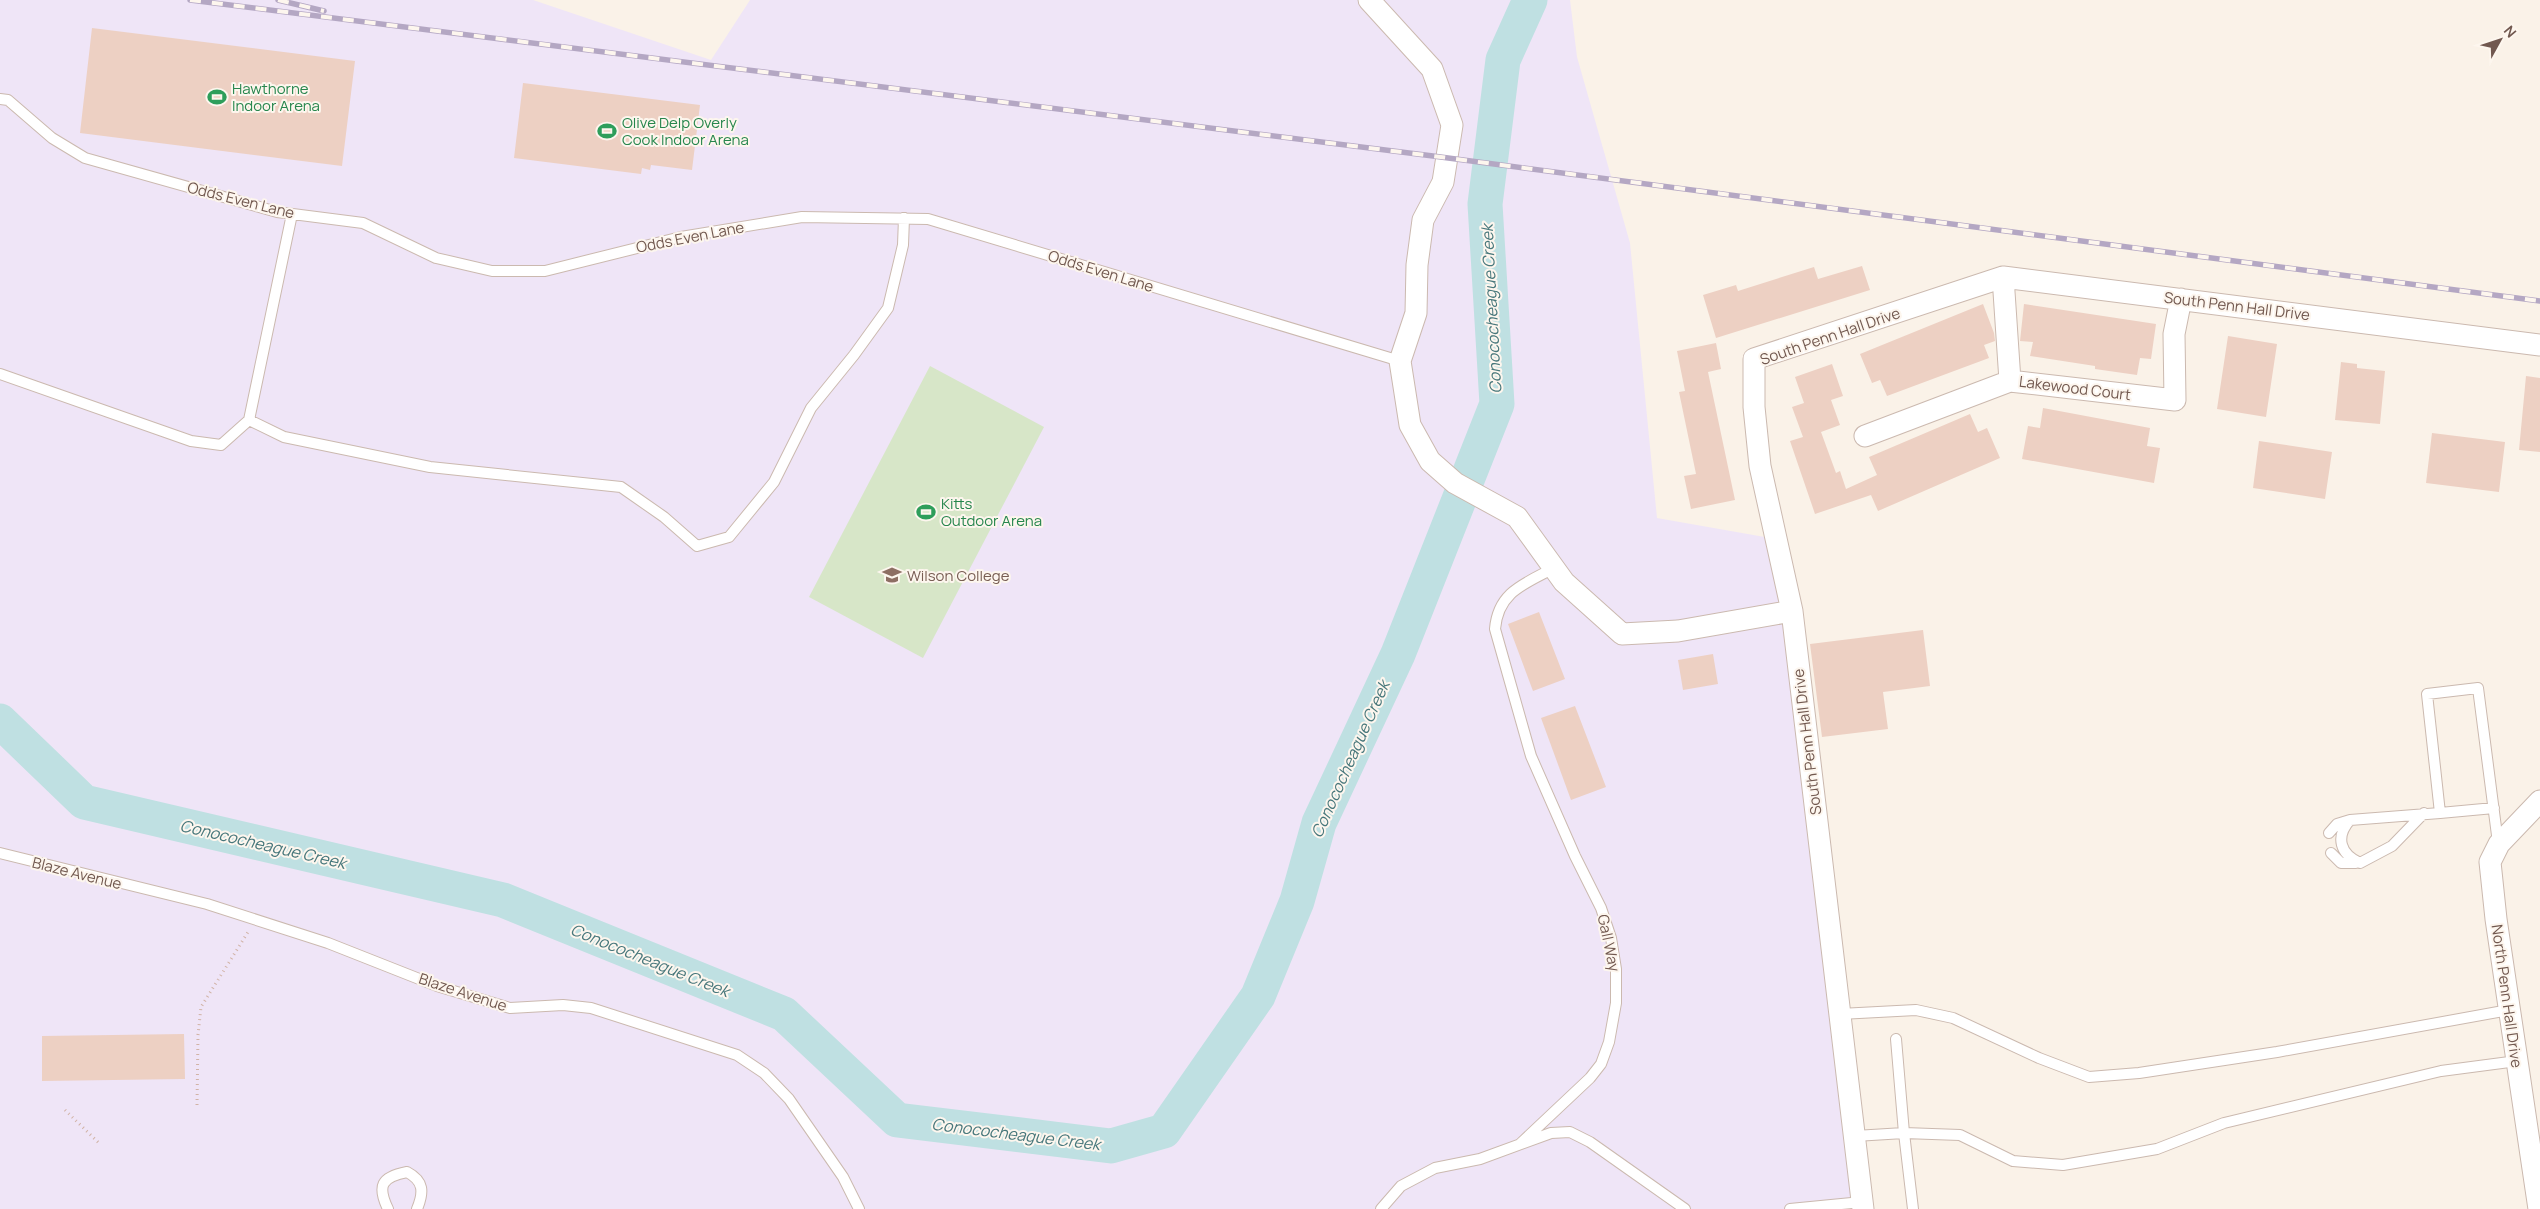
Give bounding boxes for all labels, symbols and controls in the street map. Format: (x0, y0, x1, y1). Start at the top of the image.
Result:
north arrow (2475, 15, 2525, 65)
text: N (2500, 21, 2521, 41)
place label: Hawthorne Indoor Arena (232, 78, 320, 116)
sports icon: Hawthorne Indoor Arena (206, 86, 228, 108)
place label: Olive Delp Overly Cook Indoor Arena (622, 112, 749, 150)
sports icon: Olive Delp Overly Cook Indoor Arena (596, 120, 618, 142)
street label: Odds Even Lane (185, 177, 297, 223)
street label: Odds Even Lane (634, 216, 746, 258)
water label: Conococheague Creek (1475, 222, 1506, 394)
street label: Odds Even Lane (1046, 245, 1157, 297)
street label: South Penn Hall Drive (2163, 287, 2311, 325)
street label: South Penn Hall Drive (1757, 302, 1903, 370)
street label: Lakewood Court (2018, 371, 2132, 405)
place label: Kitts Outdoor Arena (941, 493, 1042, 531)
sports icon: Kitts Outdoor Arena (915, 501, 937, 523)
school or university icon: Wilson College (881, 564, 903, 586)
place label: Wilson College (907, 565, 1010, 586)
street label: South Penn Hall Drive (1788, 668, 1826, 816)
water label: Conococheague Creek (1305, 675, 1395, 841)
water label: Conococheague Creek (178, 814, 350, 874)
street label: Blaze Avenue (30, 852, 124, 894)
street label: Gall Way (1593, 912, 1625, 974)
water label: Conococheague Creek (567, 918, 735, 1003)
street label: North Penn Hall Drive (2487, 923, 2527, 1069)
street label: Blaze Avenue (416, 968, 510, 1016)
water label: Conococheague Creek (931, 1113, 1104, 1156)

